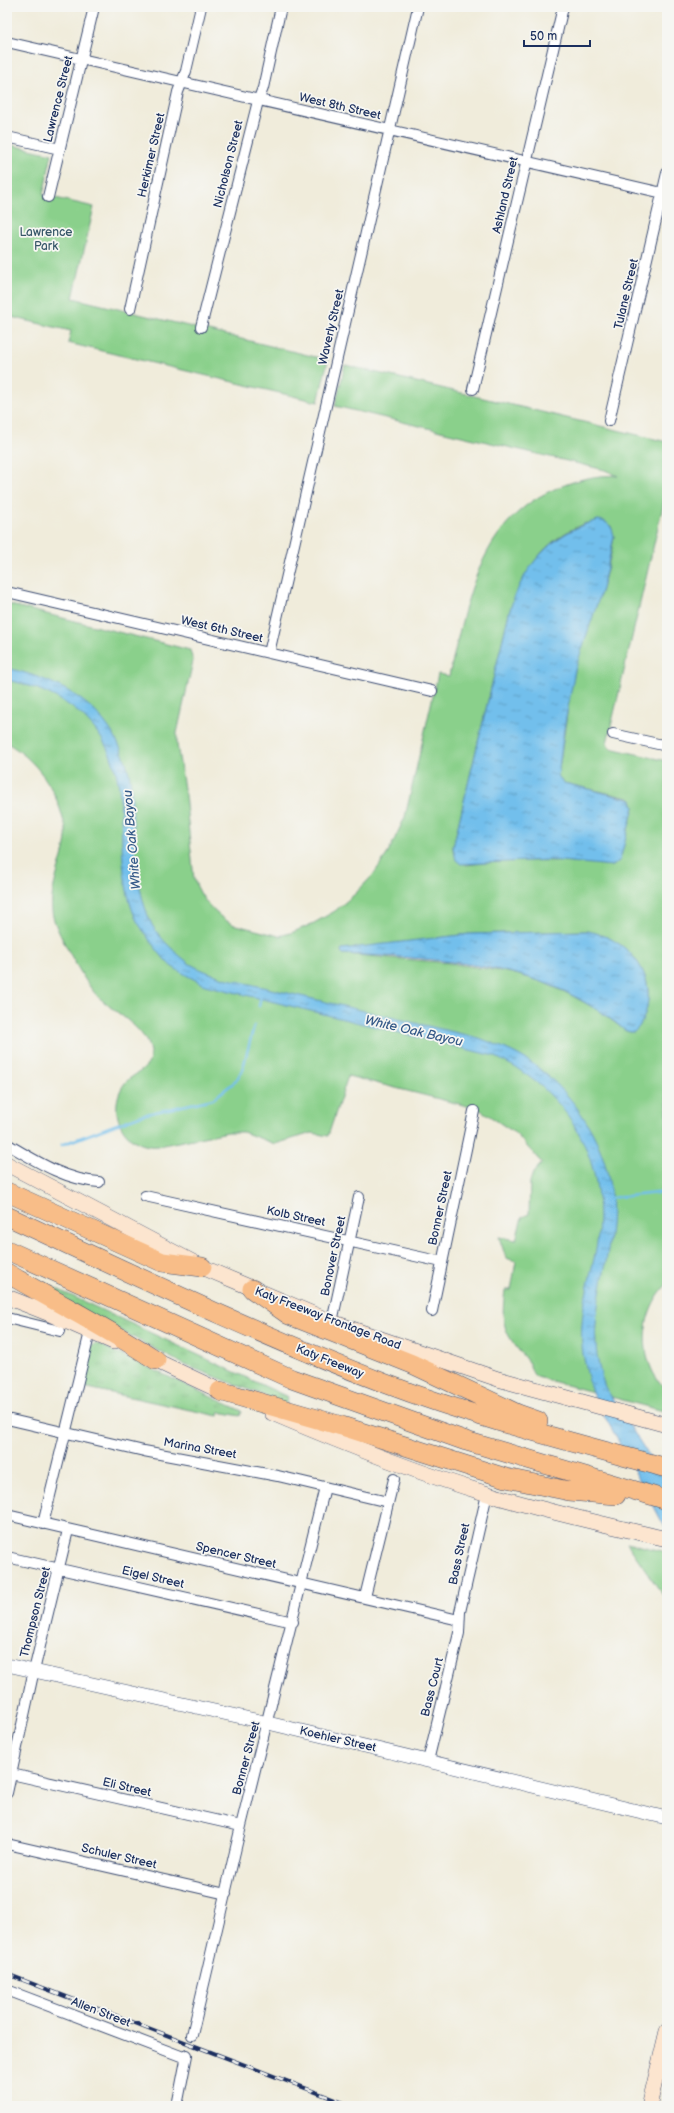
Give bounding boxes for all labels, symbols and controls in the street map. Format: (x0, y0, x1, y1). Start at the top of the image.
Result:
scale bar (524, 22, 590, 48)
text: 50 m (530, 29, 557, 44)
street label: Lawrence Street (40, 54, 77, 144)
street label: West 8th Street (298, 90, 383, 123)
street label: Herkimer Street (134, 111, 169, 199)
street label: Nicholson Street (210, 118, 247, 210)
street label: Ashland Street (489, 155, 522, 235)
park label: Lawrence Park (20, 225, 72, 254)
street label: Tulane Street (611, 257, 642, 331)
street label: Waverly Street (315, 287, 348, 367)
street label: West 6th Street (179, 613, 265, 646)
water label: White Oak Bayou (120, 790, 144, 890)
water label: White Oak Bayou (363, 1012, 464, 1050)
street label: Bonner Street (425, 1169, 456, 1247)
street label: Kolb Street (265, 1203, 327, 1230)
street label: Bonover Street (318, 1214, 349, 1298)
street label: Katy Freeway Frontage Road (253, 1284, 403, 1353)
street label: Katy Freeway (294, 1341, 366, 1382)
street label: Marina Street (162, 1435, 238, 1462)
street label: Bass Street (446, 1522, 473, 1586)
street label: Spencer Street (194, 1539, 278, 1572)
street label: Eigel Street (120, 1563, 186, 1592)
street label: Thompson Street (17, 1565, 54, 1659)
street label: Bass Court (418, 1656, 447, 1718)
street label: Bonner Street (229, 1719, 264, 1797)
street label: Koehler Street (298, 1723, 378, 1756)
street label: Eli Street (101, 1775, 153, 1800)
street label: Schuler Street (80, 1841, 158, 1873)
street label: Allen Street (69, 1994, 133, 2031)

